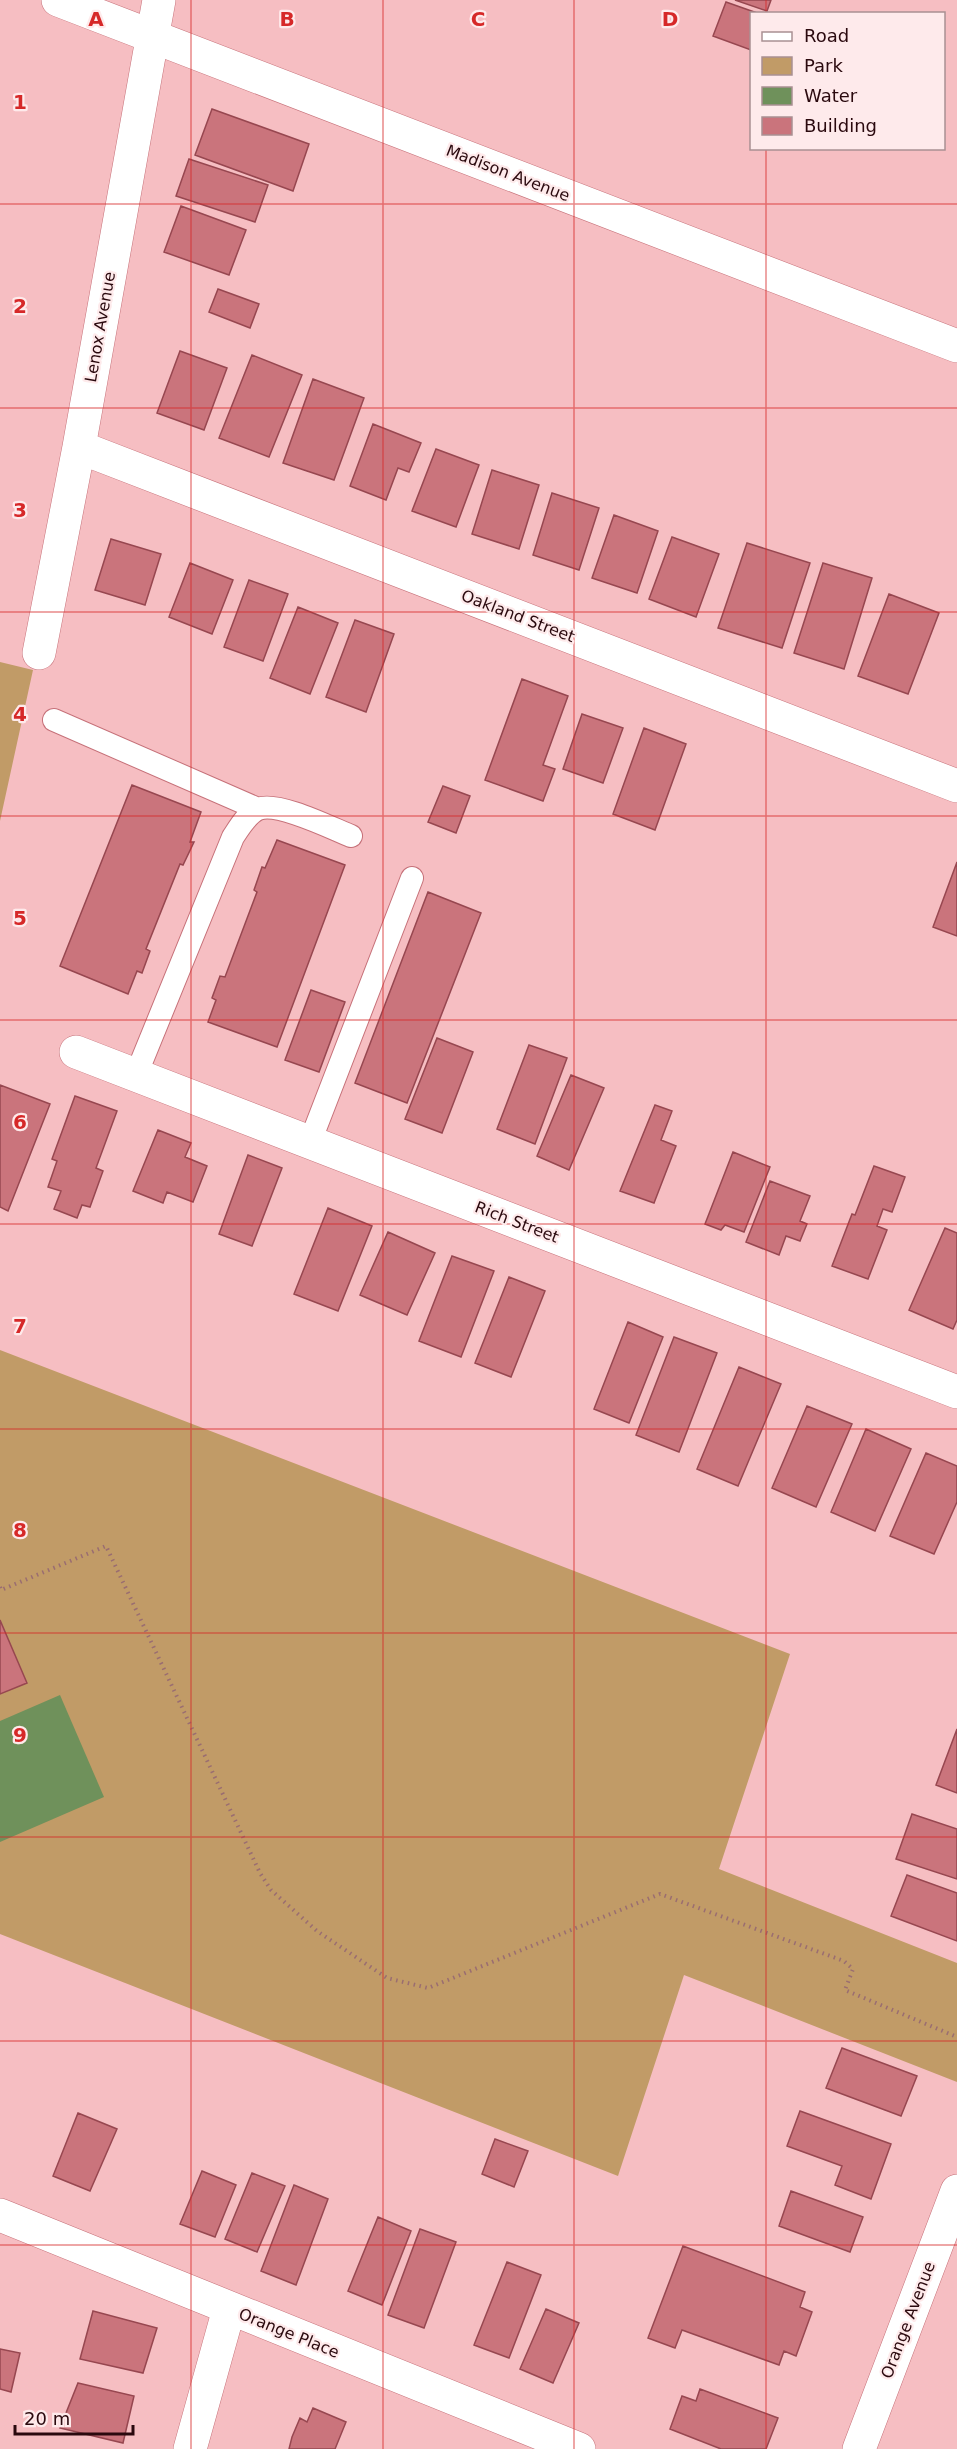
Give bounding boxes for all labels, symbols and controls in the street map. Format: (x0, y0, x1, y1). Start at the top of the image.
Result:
text: A (88, 7, 104, 31)
text: B (279, 7, 295, 31)
text: C (471, 7, 485, 31)
text: D (662, 7, 678, 31)
legend (750, 12, 945, 150)
text: Road (804, 25, 849, 46)
text: Park (804, 55, 843, 76)
text: Water (804, 85, 858, 106)
text: 1 (13, 90, 27, 114)
text: Building (804, 115, 877, 136)
street label: Madison Avenue (443, 141, 573, 205)
street label: Lenox Avenue (81, 270, 119, 384)
text: 2 (13, 294, 27, 318)
text: 3 (13, 498, 27, 522)
street label: Oakland Street (459, 586, 577, 646)
text: 4 (13, 702, 27, 726)
text: 5 (13, 906, 27, 930)
text: 6 (13, 1110, 27, 1134)
street label: Rich Street (472, 1197, 562, 1247)
text: 7 (13, 1314, 27, 1338)
text: 8 (13, 1518, 27, 1542)
text: 9 (13, 1723, 27, 1747)
street label: Orange Avenue (877, 2259, 939, 2381)
street label: Orange Place (236, 2304, 342, 2362)
scale bar (15, 2398, 134, 2436)
text: 20 m (24, 2408, 70, 2429)

